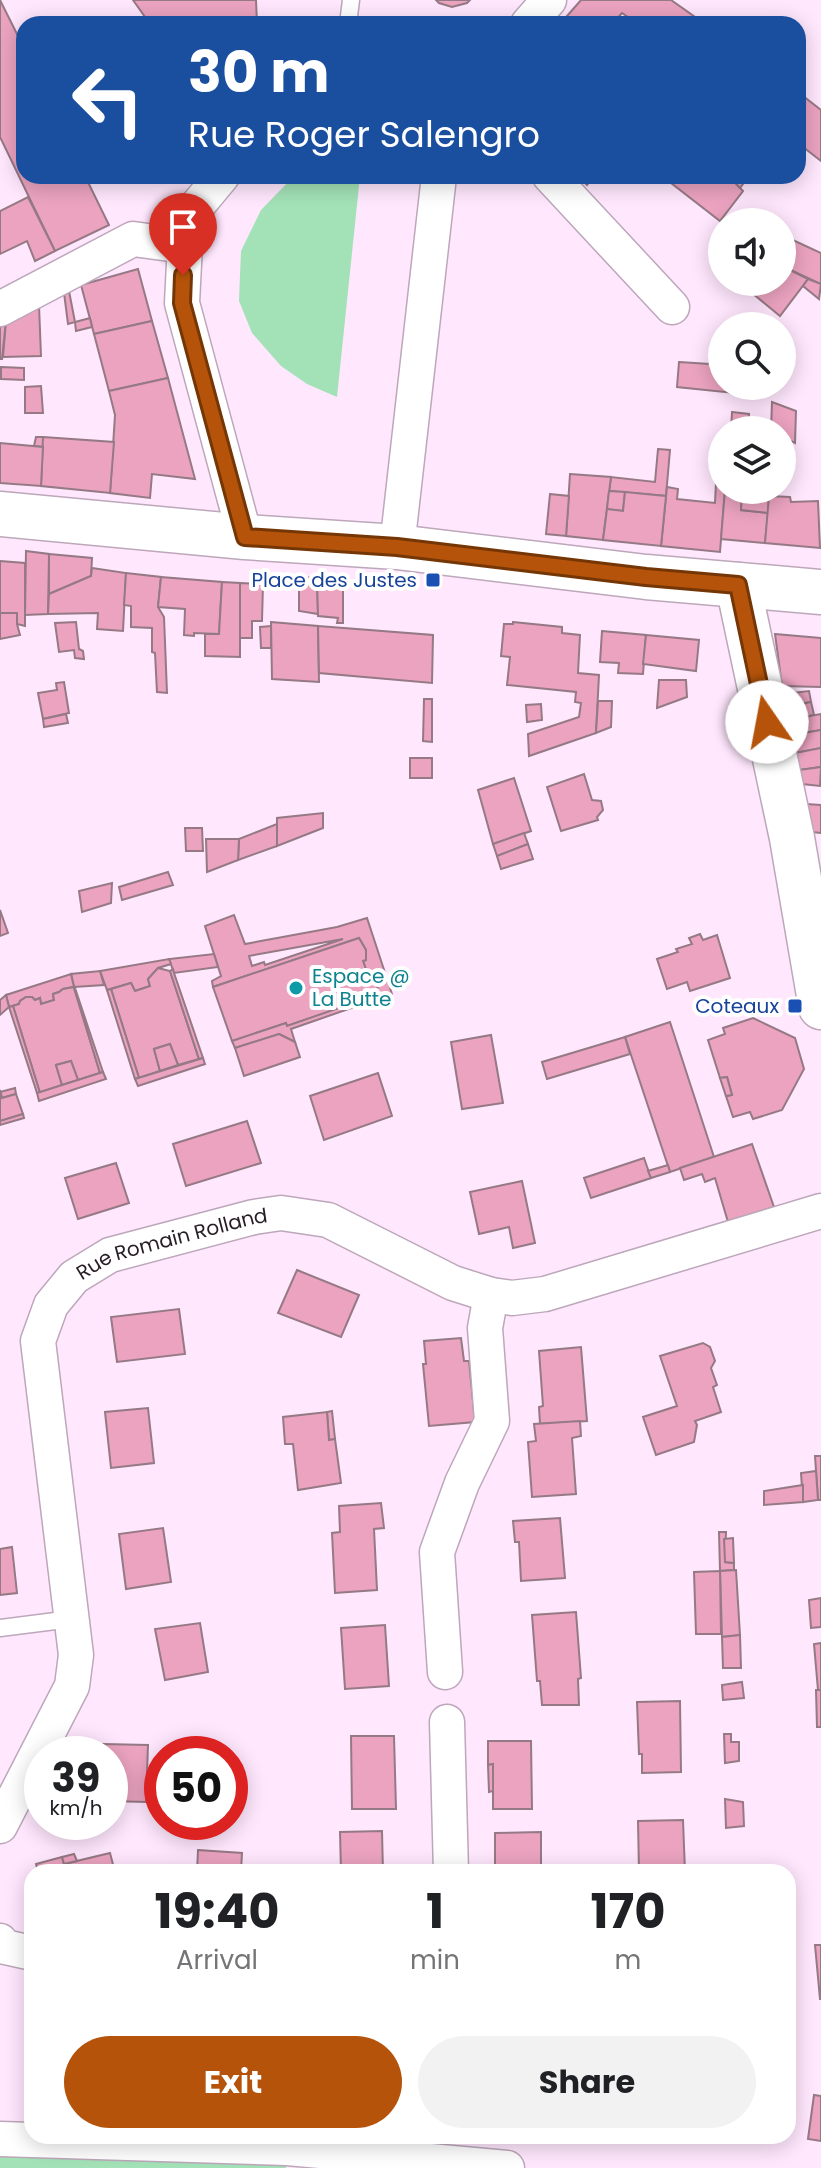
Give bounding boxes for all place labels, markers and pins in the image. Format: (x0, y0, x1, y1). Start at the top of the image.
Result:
pin (149, 193, 217, 275)
place label: Place des Justes (251, 566, 417, 594)
marker: Place des Justes (424, 571, 442, 589)
place label: Espace @ La Butte (312, 962, 410, 1013)
marker: Espace @ La Butte (287, 979, 305, 997)
place label: Coteaux (695, 992, 779, 1020)
marker: Coteaux (786, 997, 804, 1015)

